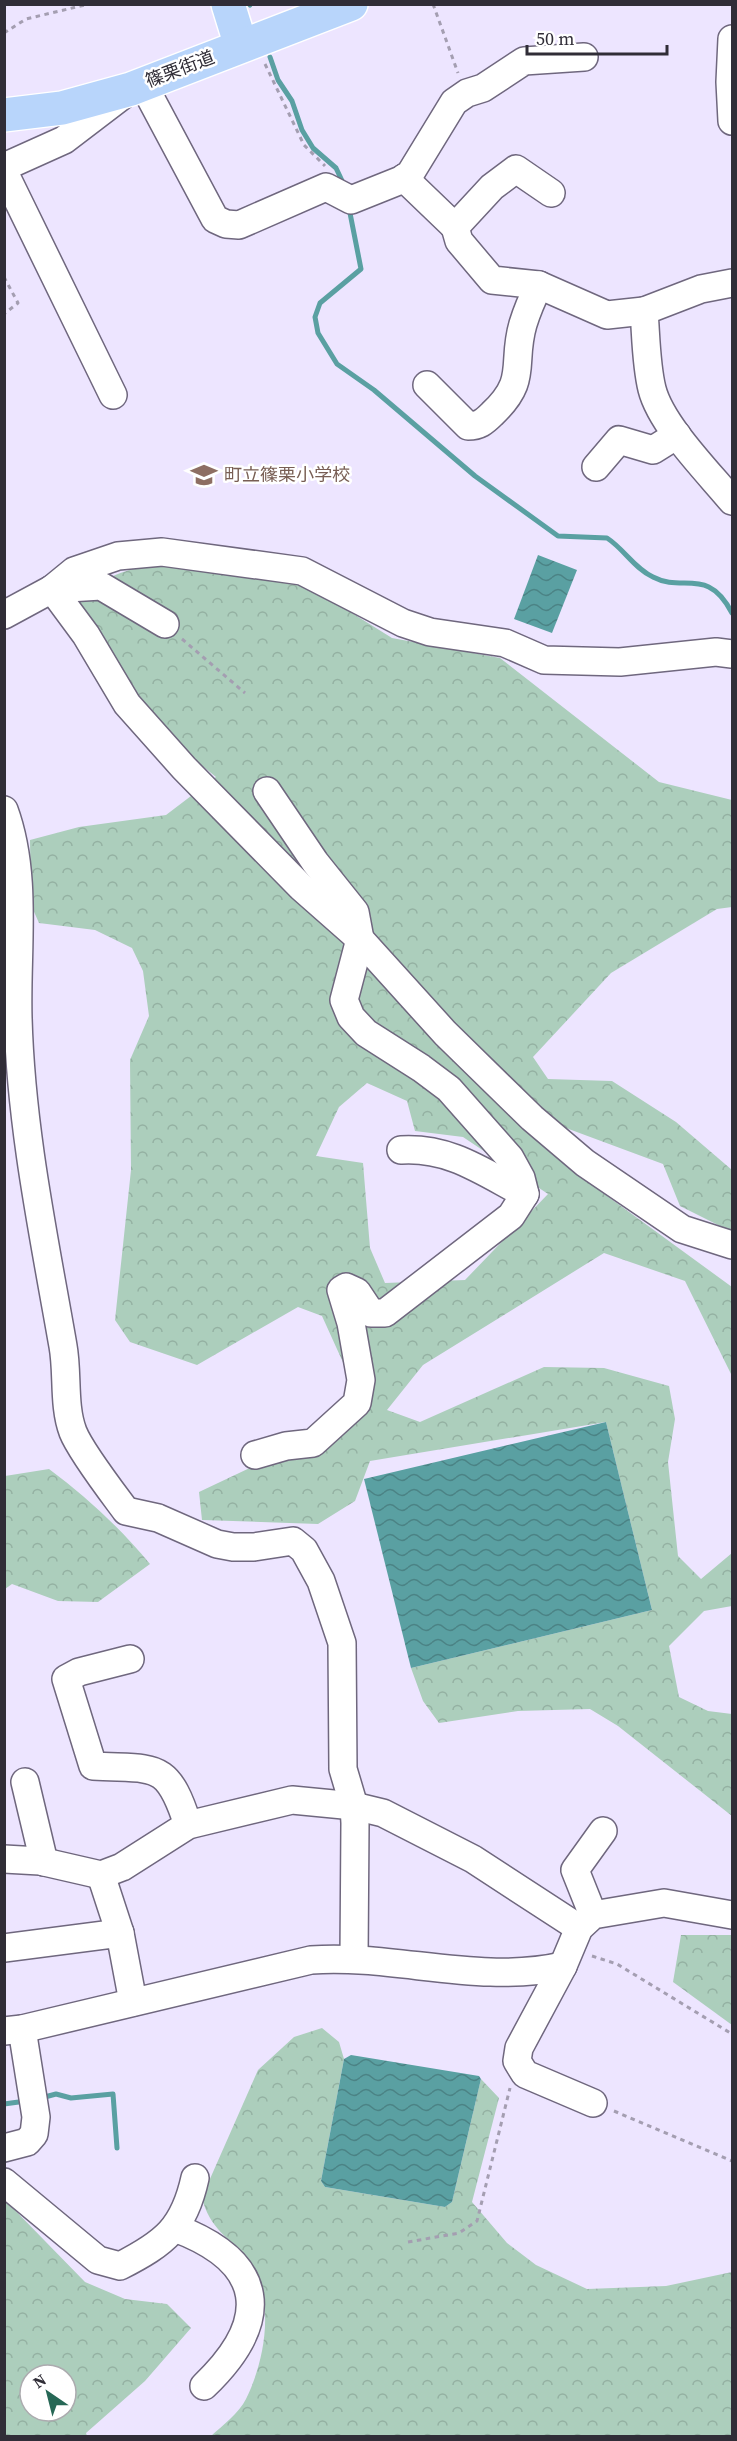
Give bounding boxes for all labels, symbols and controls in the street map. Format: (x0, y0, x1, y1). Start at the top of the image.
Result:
scale bar (527, 18, 666, 56)
text: 50 m (536, 26, 574, 51)
street label: 篠栗街道 (142, 44, 218, 93)
school or university icon: 町立篠栗小学校 (189, 460, 219, 490)
place label: 町立篠栗小学校 (224, 462, 350, 487)
north arrow (18, 2363, 78, 2423)
text: N (28, 2368, 51, 2393)

